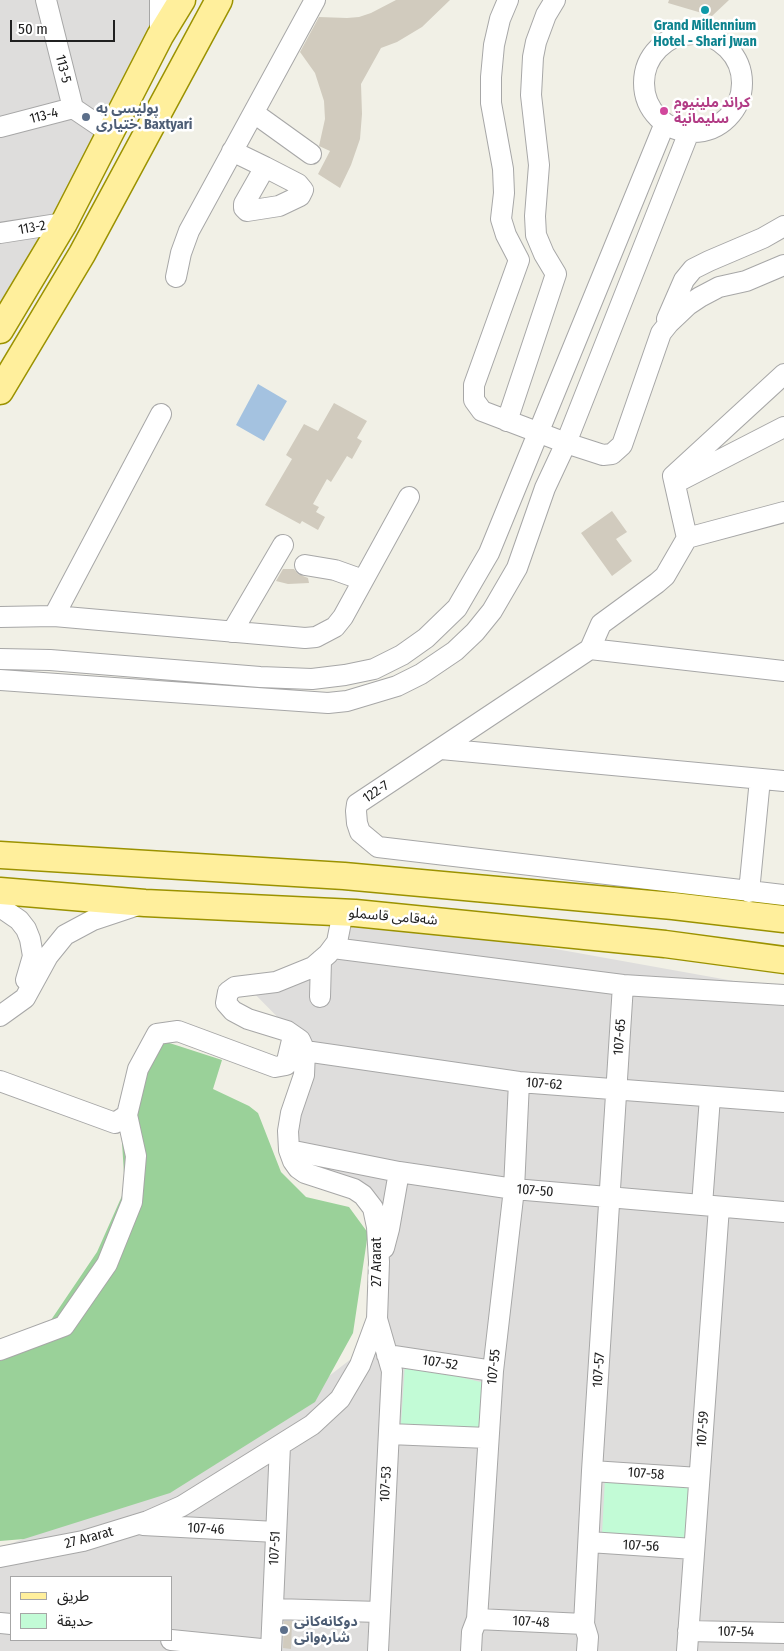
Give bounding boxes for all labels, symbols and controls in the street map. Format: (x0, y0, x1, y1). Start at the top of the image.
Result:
marker: Grand Millennium Hotel - Shari Jwan (699, 4, 711, 16)
scale bar (12, 10, 118, 42)
place label: Grand Millennium Hotel - Shari Jwan (653, 18, 757, 50)
text: 50 m (18, 20, 48, 38)
street label: 113-5 (51, 53, 75, 85)
place label: كراند ملينيوم سليمانية (674, 95, 750, 128)
place label: پولیسی به ختیاری. Baxtyari (96, 101, 192, 134)
street label: 113-4 (28, 104, 60, 128)
marker: كراند ملينيوم سليمانية (658, 105, 670, 117)
marker: پولیسی به ختیاری. Baxtyari (80, 111, 92, 123)
street label: 113-2 (17, 217, 47, 239)
street label: 122-7 (360, 777, 392, 807)
street label: شەقامی قاسملو (348, 905, 438, 929)
street label: 107-65 (610, 1018, 630, 1056)
street label: 107-62 (525, 1074, 563, 1094)
street label: 107-50 (516, 1181, 554, 1201)
street label: 27 Ararat (369, 1237, 385, 1287)
street label: 107-55 (484, 1348, 504, 1386)
street label: 107-52 (421, 1352, 459, 1374)
street label: 107-57 (589, 1352, 609, 1388)
street label: 107-59 (693, 1410, 713, 1448)
street label: 107-58 (627, 1464, 665, 1484)
street label: 107-53 (377, 1466, 395, 1502)
street label: 107-46 (187, 1520, 225, 1538)
street label: 27 Ararat (63, 1523, 115, 1553)
street label: 107-51 (266, 1530, 284, 1566)
street label: 107-56 (622, 1537, 660, 1555)
legend (10, 1576, 172, 1641)
text: طريق (57, 1587, 89, 1605)
text: حديقة (57, 1612, 93, 1630)
street label: 107-48 (512, 1613, 550, 1631)
place label: دوکانەکانی شارەوانی (294, 1614, 358, 1646)
street label: 107-54 (718, 1623, 754, 1641)
marker: دوکانەکانی شارەوانی (278, 1624, 290, 1636)

